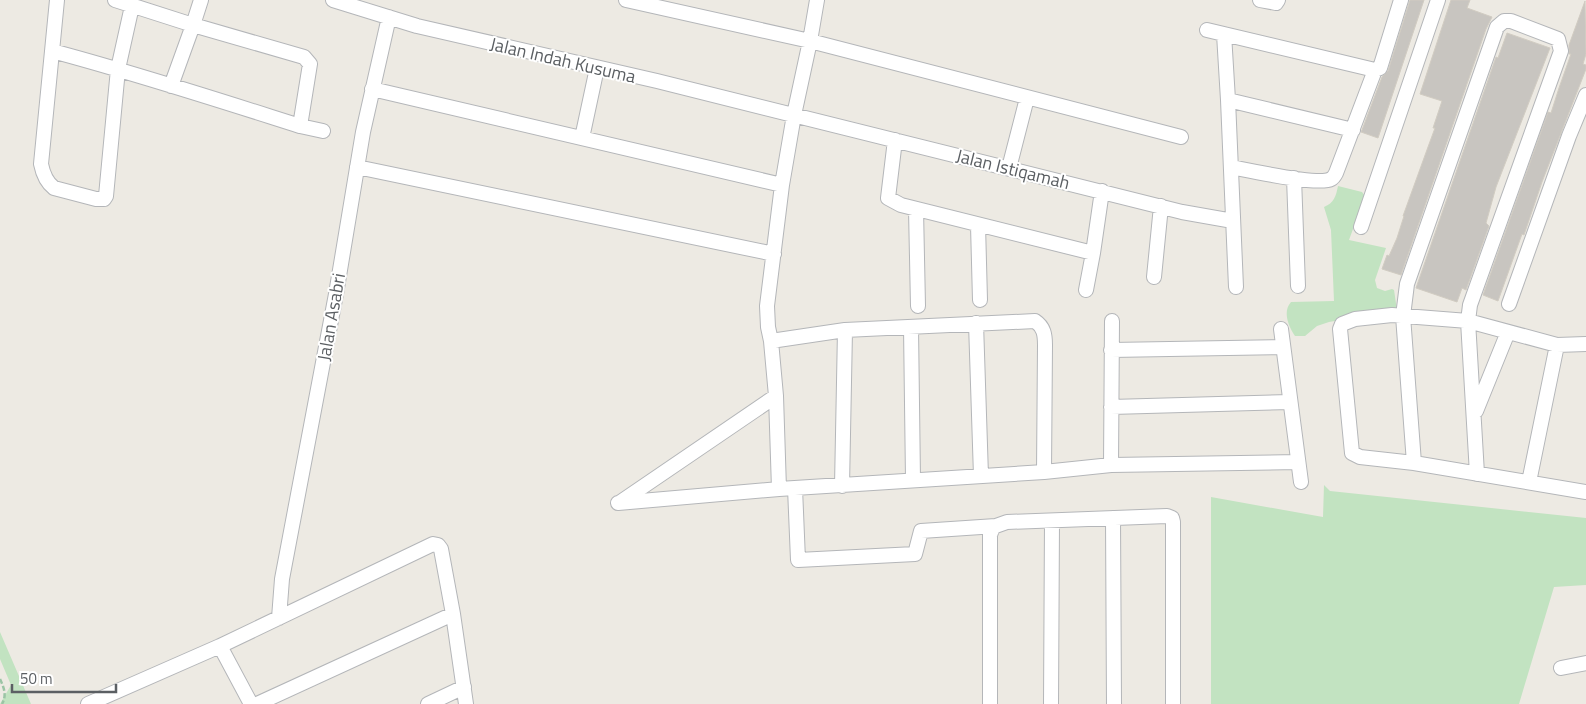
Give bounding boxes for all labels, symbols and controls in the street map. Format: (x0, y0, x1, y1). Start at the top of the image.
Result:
street label: Jalan Indah Kusuma (487, 30, 639, 90)
street label: Jalan Istiqamah (953, 142, 1073, 196)
street label: Jalan Asabri (310, 271, 352, 363)
scale bar (12, 662, 116, 694)
text: 50 m (20, 667, 53, 690)

